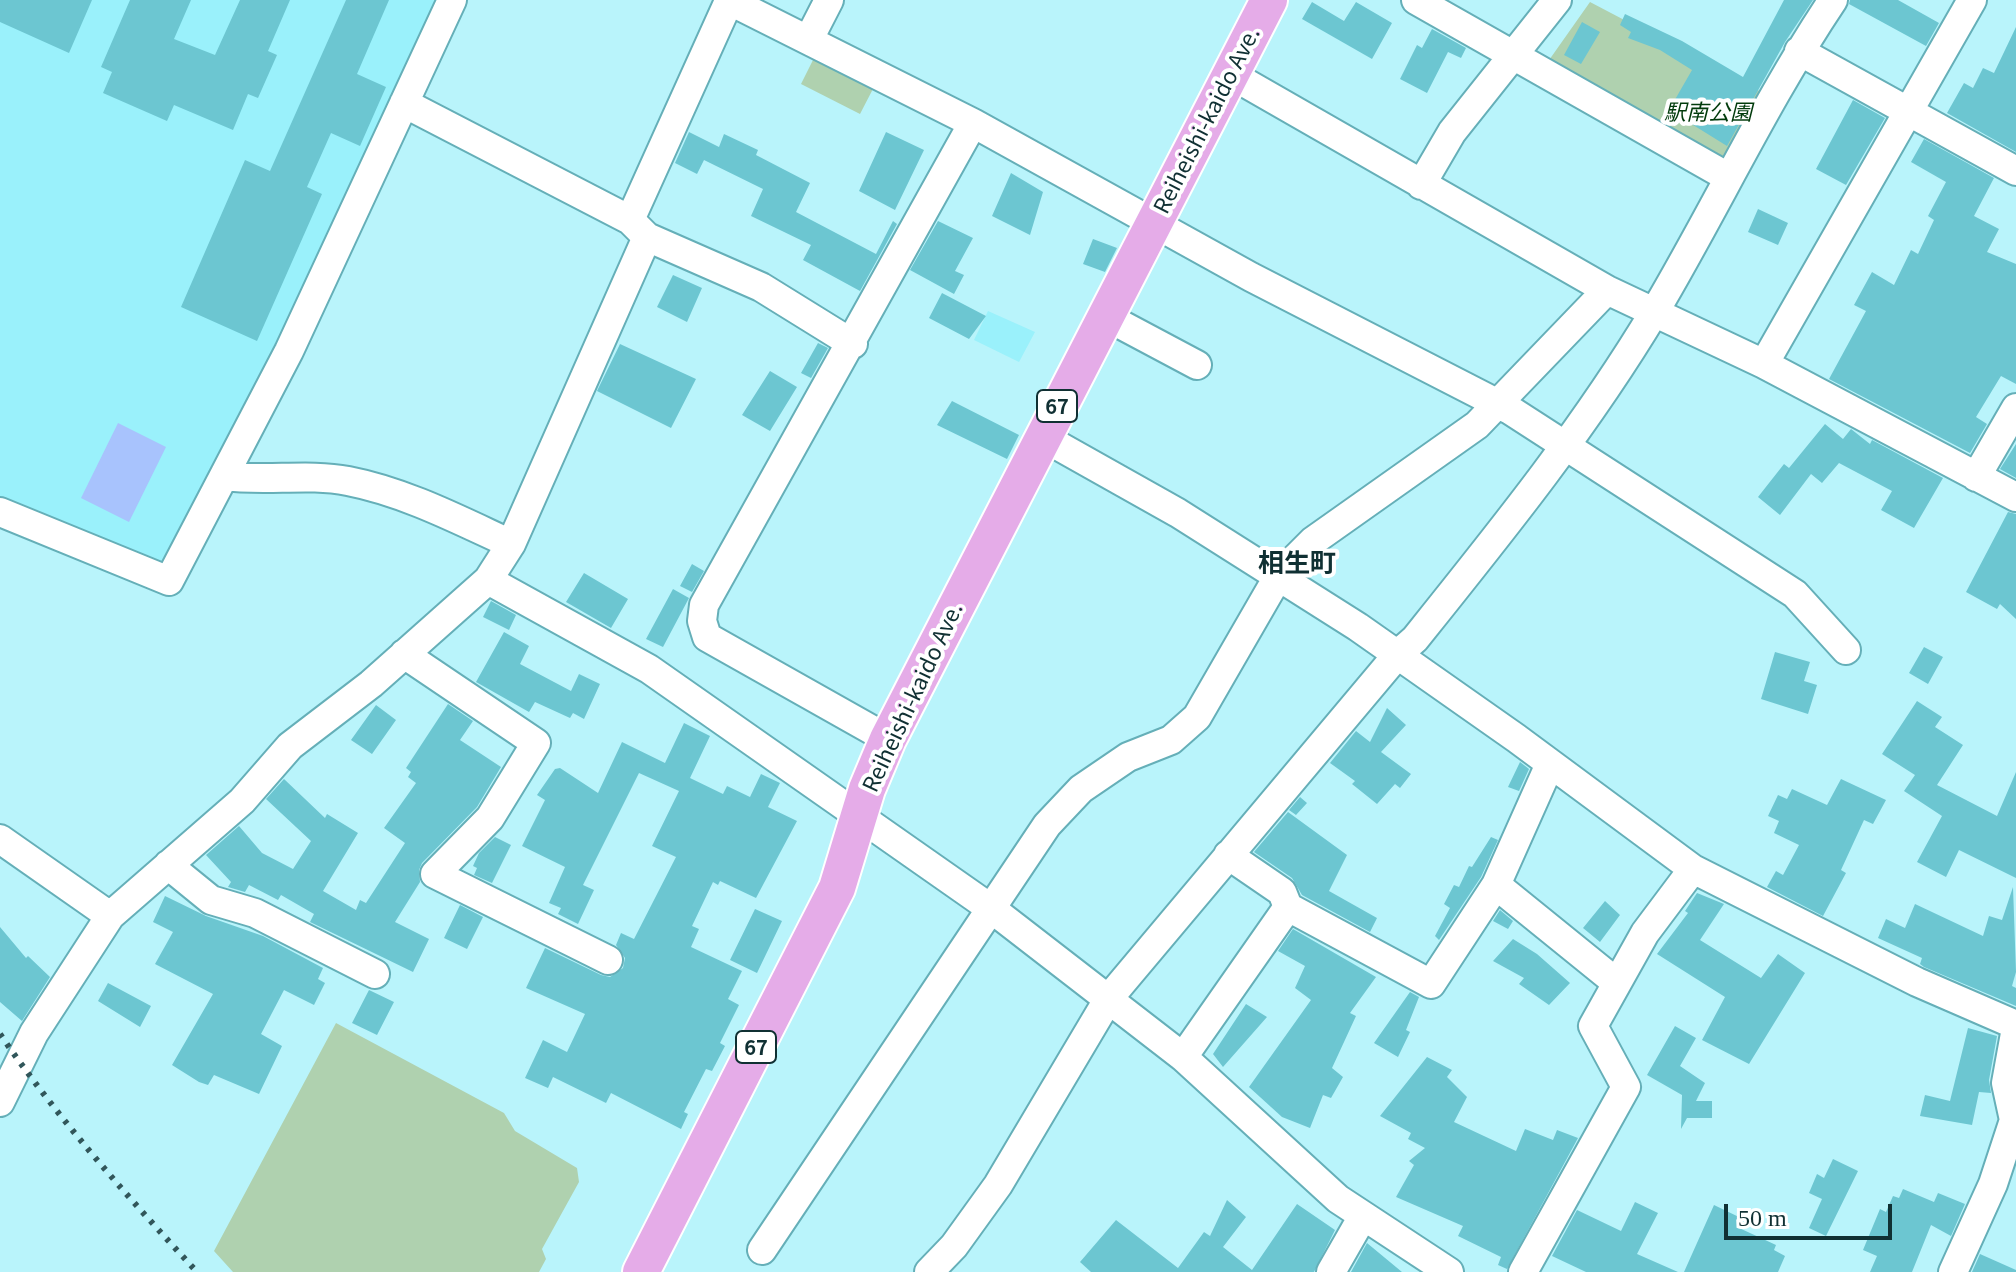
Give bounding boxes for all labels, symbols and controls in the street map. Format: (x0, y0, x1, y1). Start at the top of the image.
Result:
street label: Reiheishi-kaido Ave. (1148, 22, 1264, 218)
park label: 駅南公園 (1664, 99, 1752, 125)
road number: 67 (1037, 390, 1077, 422)
district label: 相生町 (1258, 546, 1336, 578)
street label: Reiheishi-kaido Ave. (857, 598, 967, 796)
road number: 67 (736, 1031, 776, 1063)
scale bar (1728, 1188, 1896, 1238)
text: 50 m (1738, 1205, 1787, 1231)

